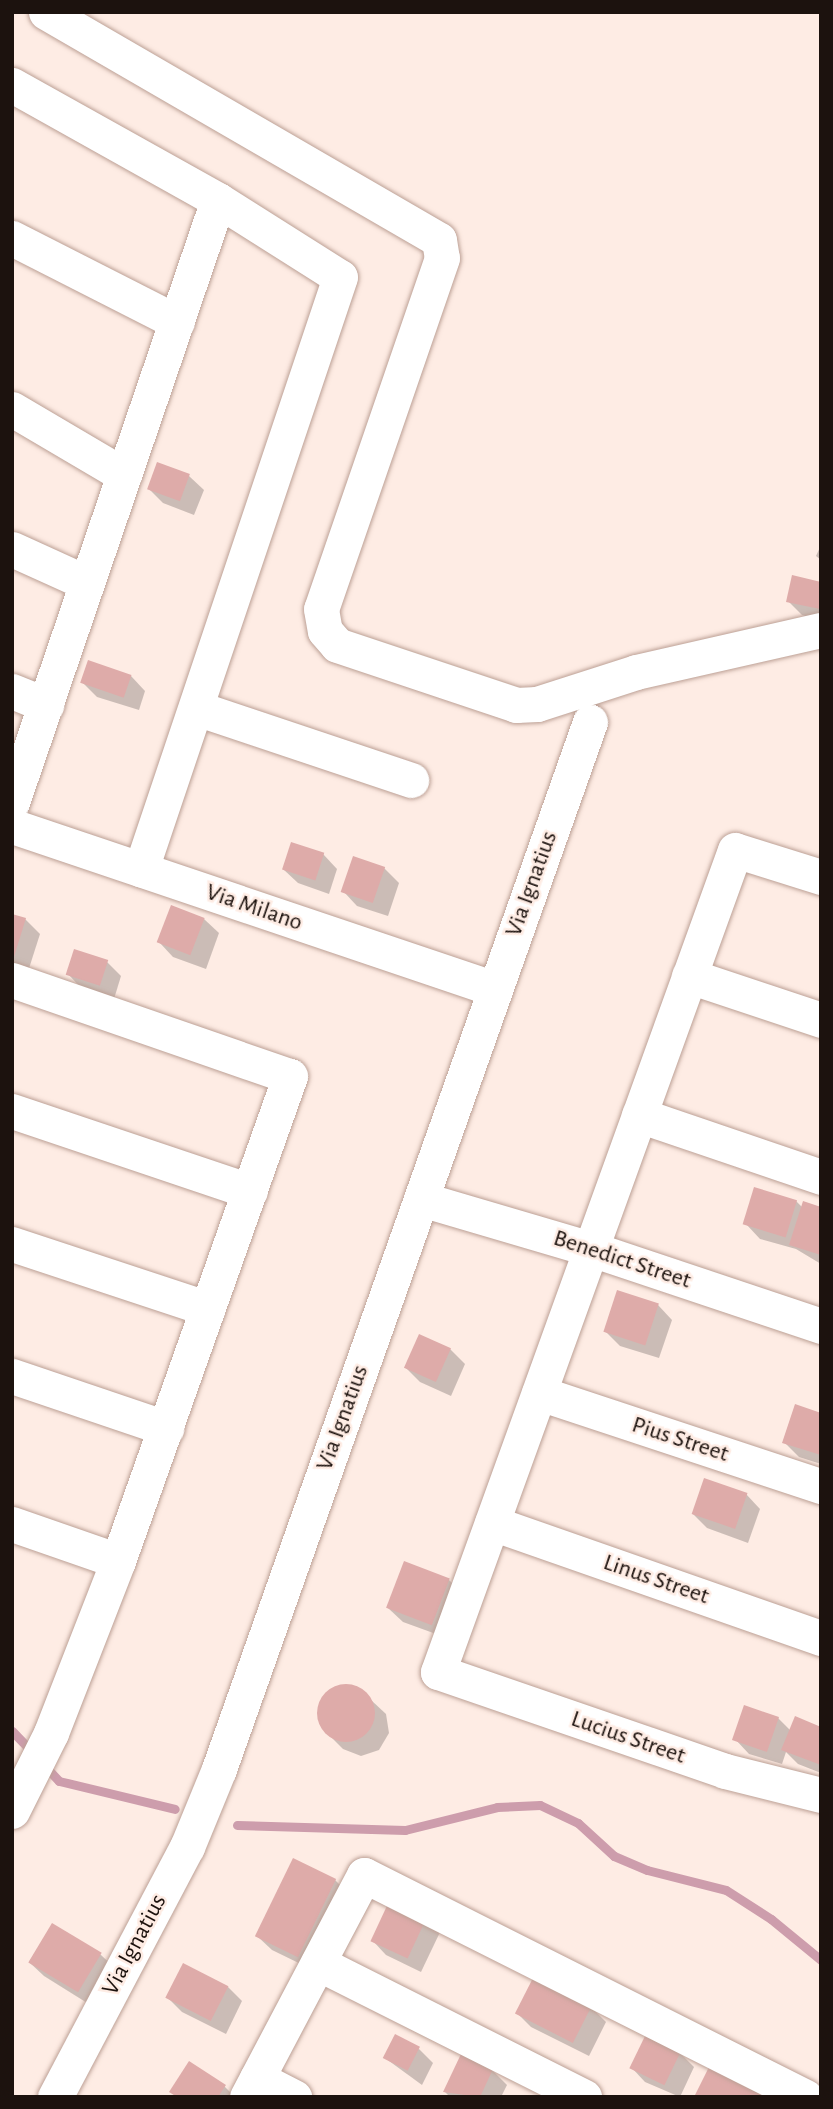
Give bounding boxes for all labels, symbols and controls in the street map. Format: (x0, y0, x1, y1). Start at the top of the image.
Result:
street label: Via Ignatius (500, 827, 564, 941)
street label: Via Milano (202, 878, 306, 938)
street label: Benedict Street (550, 1224, 694, 1296)
street label: Via Ignatius (311, 1361, 375, 1475)
street label: Pius Street (628, 1411, 732, 1469)
street label: Linus Street (599, 1549, 713, 1611)
street label: Lucius Street (567, 1705, 689, 1771)
street label: Via Ignatius (96, 1890, 174, 2000)

